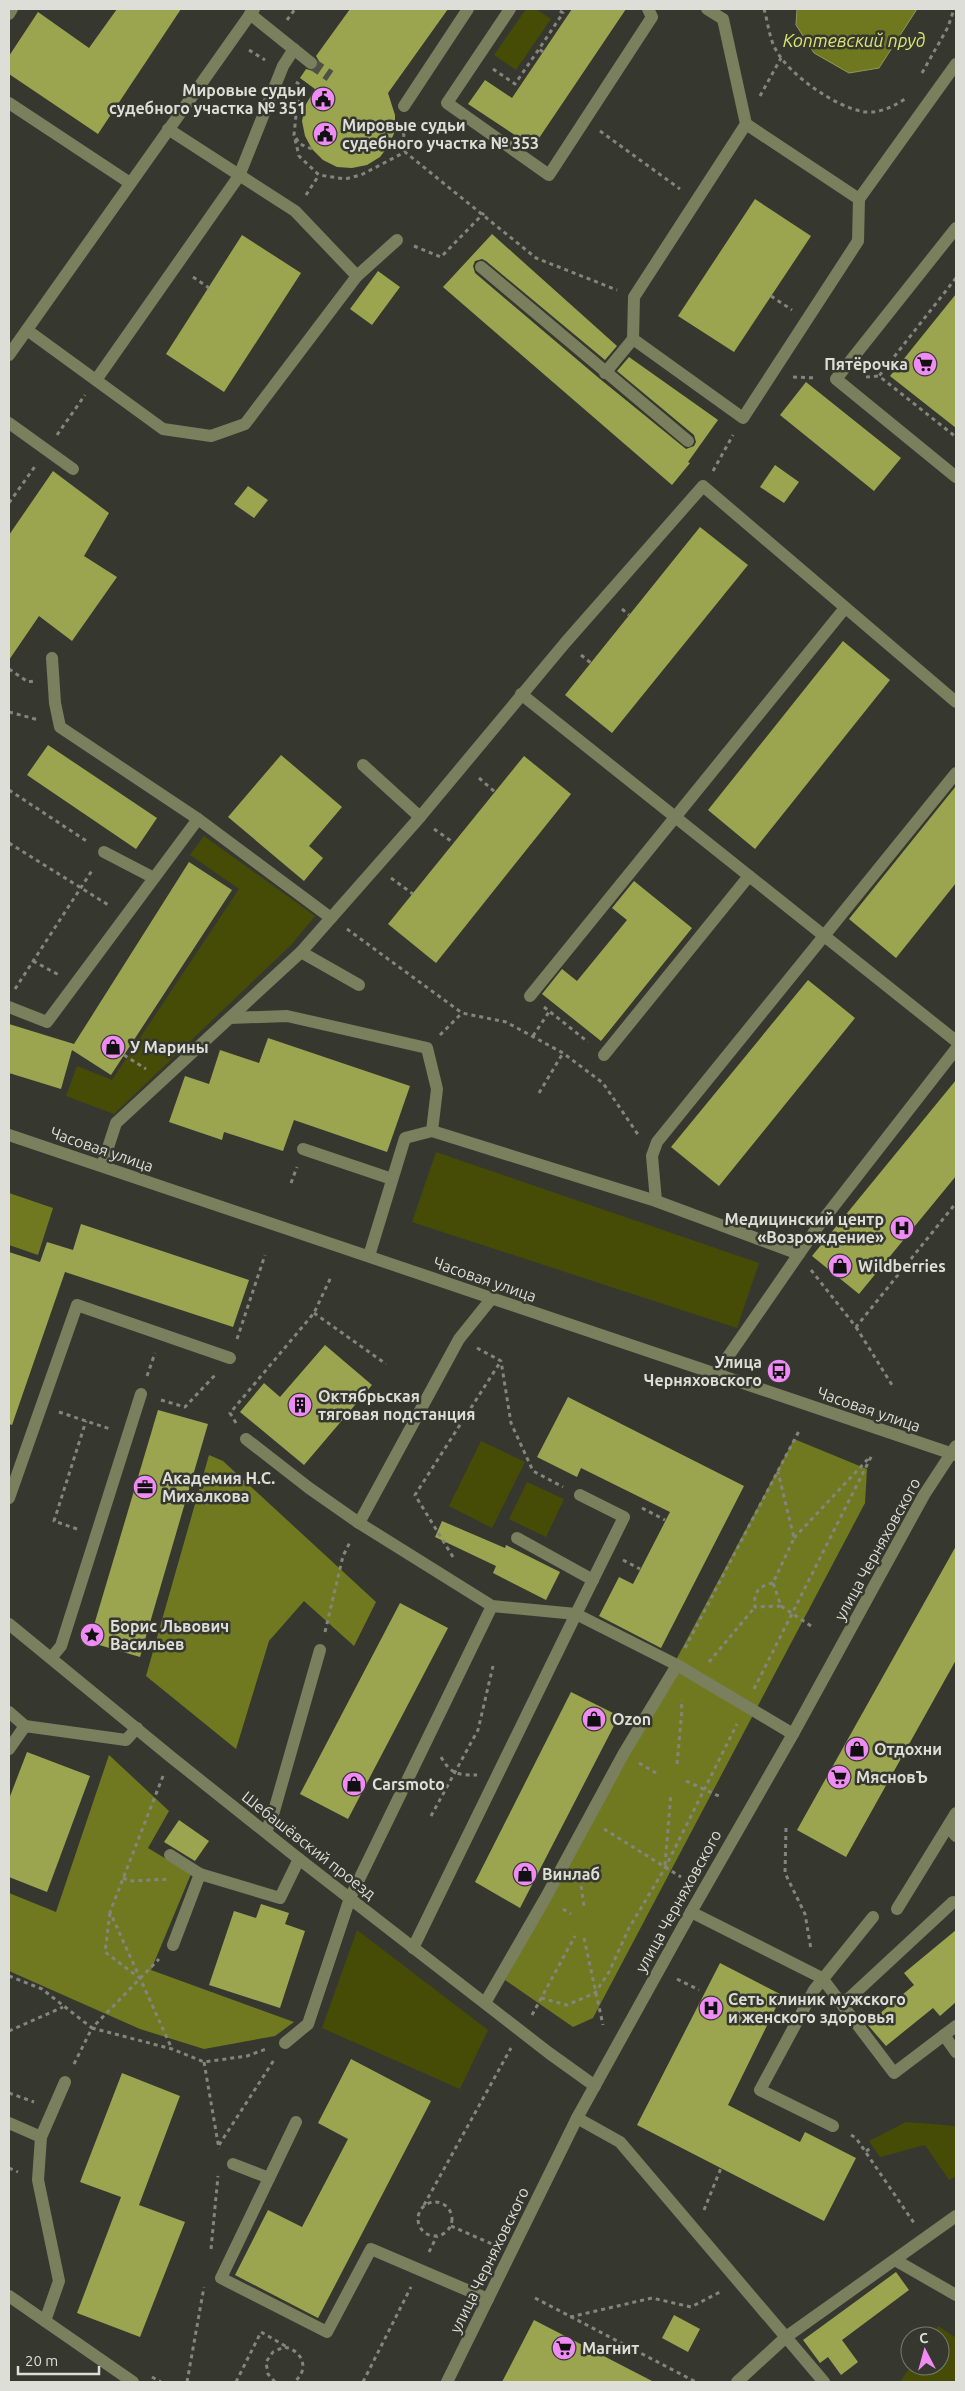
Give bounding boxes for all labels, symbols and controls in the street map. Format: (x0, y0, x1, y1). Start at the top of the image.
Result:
water label: Коптевский пруд (783, 30, 925, 50)
place label: Мировые судьи судебного участка № 351 (109, 81, 306, 117)
public building icon: Мировые судьи судебного участка № 351 (310, 86, 336, 112)
place label: Мировые судьи судебного участка № 353 (342, 116, 539, 152)
public building icon: Мировые судьи судебного участка № 353 (312, 121, 338, 147)
supermarket icon: Пятёрочка (912, 351, 938, 377)
place label: Пятёрочка (824, 355, 908, 373)
shop icon: У Марины (100, 1034, 126, 1060)
place label: У Марины (130, 1038, 209, 1056)
street label: Часовая улица (48, 1123, 156, 1175)
place label: Медицинский центр «Возрождение» (725, 1210, 884, 1246)
hospital icon: Медицинский центр «Возрождение» (889, 1215, 915, 1241)
street label: Часовая улица (431, 1253, 539, 1305)
shop icon: Wildberries (827, 1253, 853, 1279)
place label: Wildberries (858, 1257, 946, 1275)
place label: Улица Черняховского (644, 1353, 762, 1389)
bus stop icon: Улица Черняховского (766, 1358, 792, 1384)
street label: Часовая улица (815, 1383, 923, 1435)
place label: Октябрьская тяговая подстанция (318, 1387, 476, 1423)
building icon: Октябрьская тяговая подстанция (287, 1392, 313, 1418)
place label: Академия Н.С. Михалкова (162, 1469, 275, 1505)
office icon: Академия Н.С. Михалкова (132, 1474, 158, 1500)
street label: улица Черняховского (830, 1475, 924, 1623)
place label: Борис Львович Васильев (110, 1617, 229, 1653)
place icon: Борис Львович Васильев (79, 1622, 105, 1648)
shop icon: Ozon (581, 1706, 607, 1732)
place label: Ozon (612, 1710, 651, 1728)
shop icon: Отдохни (844, 1736, 870, 1762)
place label: Отдохни (874, 1740, 942, 1758)
supermarket icon: МясновЪ (826, 1764, 852, 1790)
place label: МясновЪ (856, 1768, 928, 1786)
shop icon: Carsmoto (341, 1771, 367, 1797)
place label: Carsmoto (372, 1775, 445, 1793)
street label: Шебашёвский проезд (239, 1787, 379, 1903)
street label: улица Черняховского (631, 1827, 725, 1975)
shop icon: Винлаб (512, 1861, 538, 1887)
place label: Винлаб (542, 1865, 600, 1883)
place label: Сеть клиник мужского и женского здоровья (728, 1990, 906, 2026)
hospital icon: Сеть клиник мужского и женского здоровья (698, 1995, 724, 2021)
street label: улица Черняховского (446, 2184, 532, 2336)
north arrow (900, 2326, 950, 2376)
text: С (918, 2330, 929, 2346)
supermarket icon: Магнит (551, 2335, 577, 2361)
place label: Магнит (582, 2339, 639, 2357)
scale bar (18, 2344, 99, 2376)
text: 20 m (25, 2352, 58, 2369)

